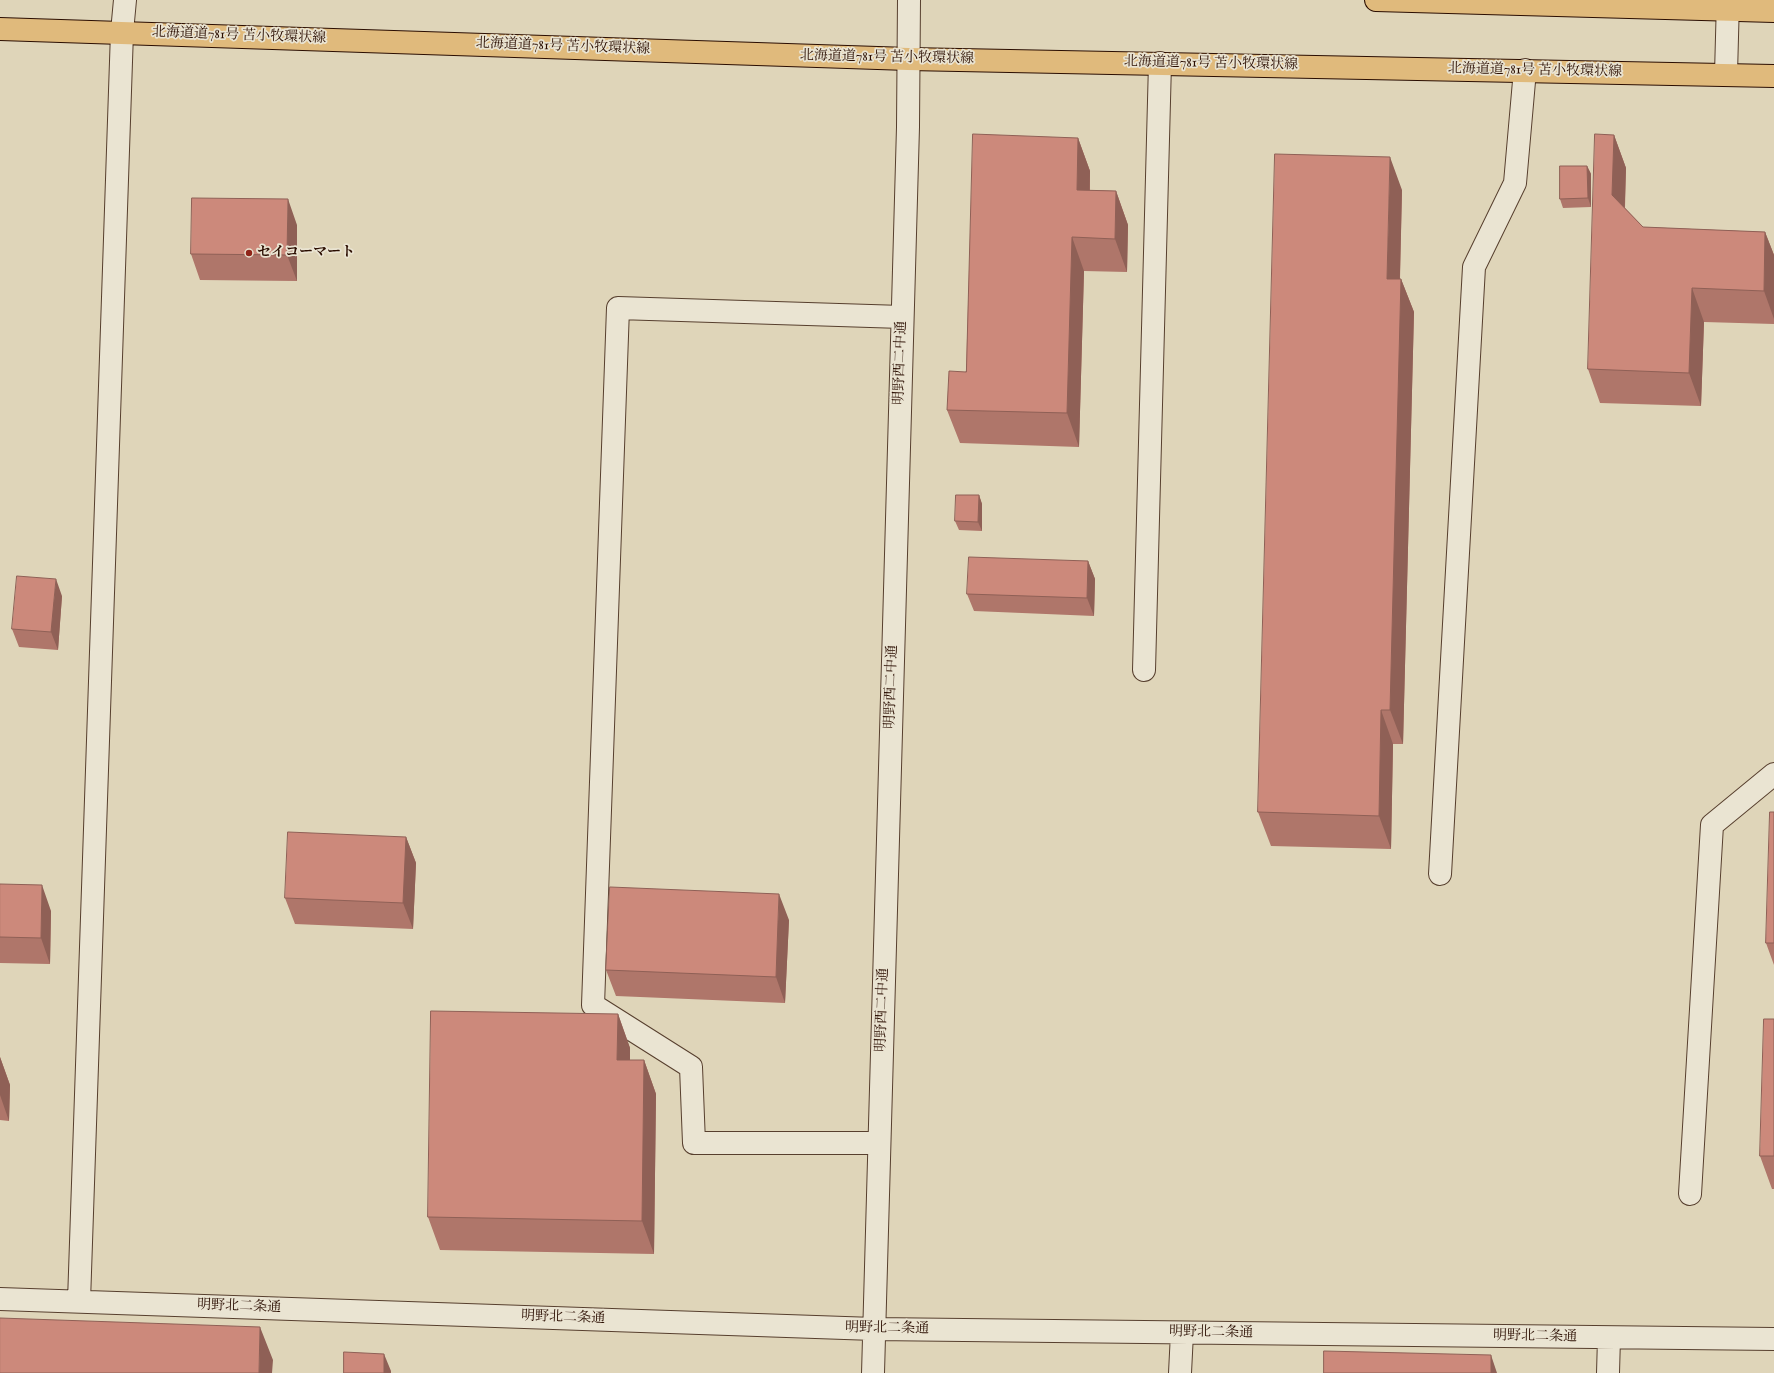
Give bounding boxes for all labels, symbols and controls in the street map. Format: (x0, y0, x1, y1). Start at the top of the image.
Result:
street label: 北海道道781号 苫小牧環状線 (152, 25, 326, 47)
street label: 北海道道781号 苫小牧環状線 (476, 36, 650, 58)
street label: 北海道道781号 苫小牧環状線 (800, 48, 974, 68)
street label: 北海道道781号 苫小牧環状線 (1124, 54, 1298, 74)
street label: 北海道道781号 苫小牧環状線 (1448, 61, 1622, 81)
place label: セイコーマート (257, 245, 355, 261)
marker: セイコーマート (244, 248, 254, 258)
street label: 明野西二中通 (891, 321, 911, 405)
street label: 明野西二中通 (882, 645, 902, 729)
street label: 明野西二中通 (873, 968, 893, 1052)
street label: 明野北二条通 (197, 1297, 281, 1317)
street label: 明野北二条通 (521, 1308, 605, 1328)
street label: 明野北二条通 (845, 1320, 929, 1338)
street label: 明野北二条通 (1169, 1324, 1253, 1342)
street label: 明野北二条通 (1493, 1328, 1577, 1346)

